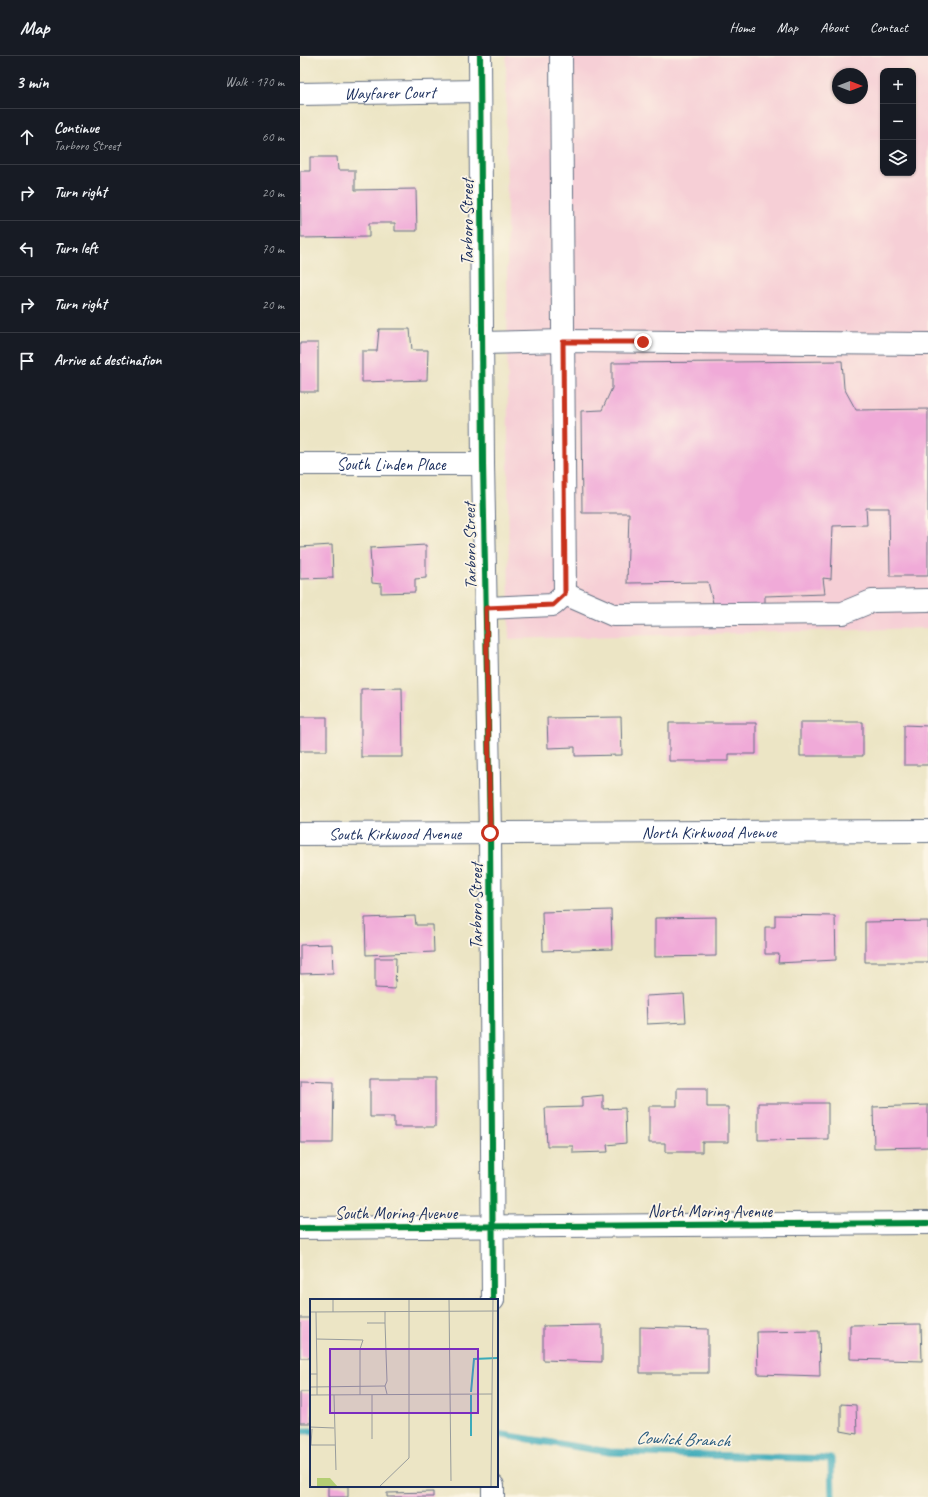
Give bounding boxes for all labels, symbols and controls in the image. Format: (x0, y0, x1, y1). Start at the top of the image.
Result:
text: Map (20, 16, 50, 40)
text: Home (729, 19, 755, 36)
text: Map (777, 19, 798, 36)
text: About (820, 19, 848, 36)
text: Contact (870, 19, 908, 36)
north arrow (832, 68, 868, 104)
map controls (880, 68, 916, 176)
button: + (880, 68, 916, 104)
text: 3 min (16, 72, 49, 93)
text: Walk · 170 m (225, 74, 284, 90)
street label: Wayfarer Court (344, 81, 438, 104)
button: − (880, 104, 916, 140)
text: Continue (54, 119, 99, 138)
icon: ahead (16, 126, 38, 148)
text: 60 m (262, 129, 284, 145)
text: Tarboro Street (54, 138, 120, 154)
button: layers (880, 140, 916, 176)
street label: Tarboro Street (457, 176, 478, 265)
icon: right (16, 182, 38, 204)
text: Turn right (54, 183, 107, 202)
text: 20 m (262, 185, 284, 201)
icon: left (16, 238, 38, 260)
text: Turn left (54, 239, 97, 258)
text: 70 m (262, 241, 284, 257)
icon: right (16, 294, 38, 316)
text: Turn right (54, 295, 107, 314)
text: 20 m (262, 297, 284, 313)
route end (634, 333, 652, 351)
icon: arrive (16, 350, 38, 372)
text: Arrive at destination (54, 351, 161, 370)
street label: South Linden Place (336, 454, 447, 475)
street label: Tarboro Street (459, 500, 481, 589)
street label: North Kirkwood Avenue (642, 821, 778, 843)
street label: South Kirkwood Avenue (329, 823, 463, 844)
route start (481, 824, 499, 842)
street label: Tarboro Street (466, 860, 487, 949)
street label: North Moring Avenue (648, 1201, 774, 1222)
street label: South Moring Avenue (335, 1203, 459, 1224)
inset map (310, 1299, 498, 1487)
water label: Cowlick Branch (636, 1426, 732, 1452)

